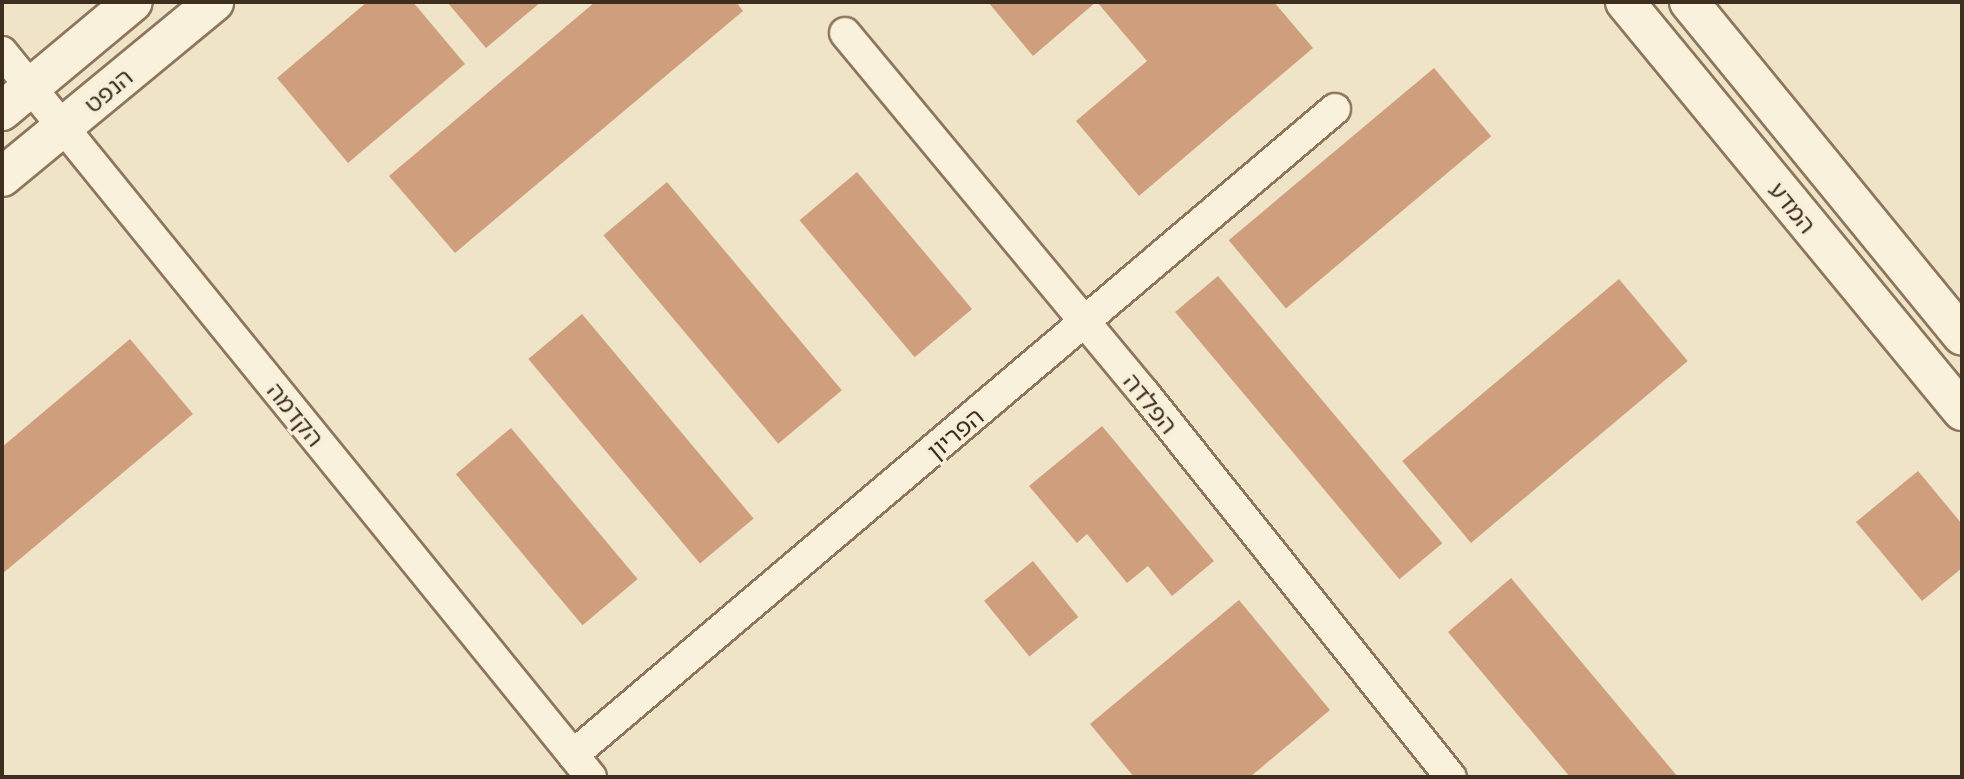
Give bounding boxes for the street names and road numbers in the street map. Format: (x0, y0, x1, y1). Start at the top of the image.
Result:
street label: הנפט (78, 62, 138, 118)
street label: המדע (1764, 175, 1822, 239)
street label: הפלדה (1118, 367, 1184, 439)
street label: הקדמה (262, 376, 330, 452)
street label: הפריון (921, 401, 989, 465)

